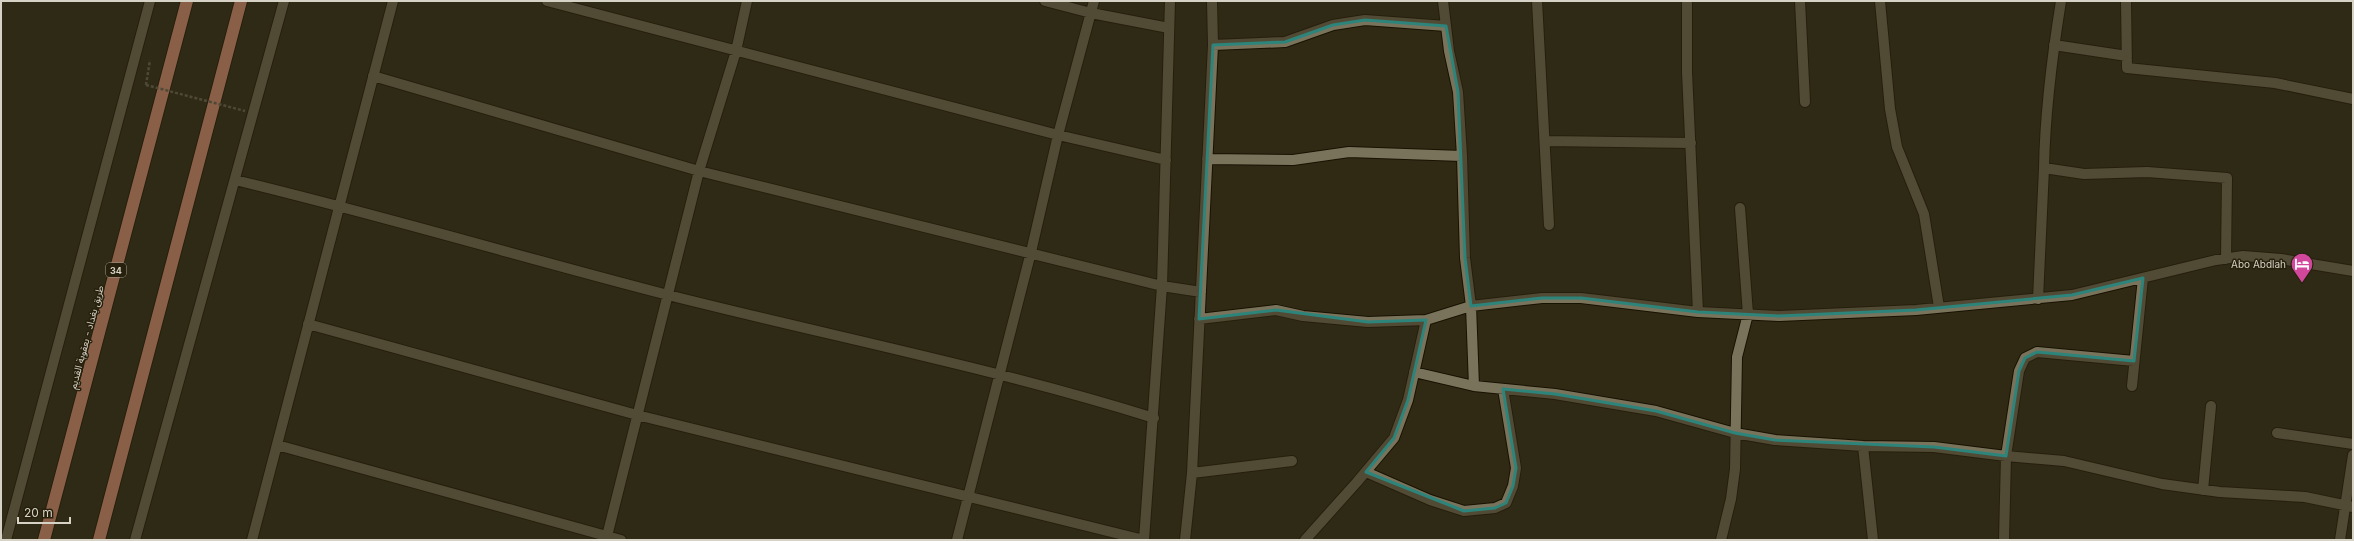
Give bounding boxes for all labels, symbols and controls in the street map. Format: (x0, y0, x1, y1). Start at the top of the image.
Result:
hotel icon: Abo Abdlah (2289, 251, 2315, 284)
place label: Abo Abdlah (2231, 258, 2286, 270)
road number: 34 (106, 263, 126, 277)
street label: طريق بغداد - بعقوبة القديم (66, 284, 108, 391)
scale bar (18, 499, 70, 525)
text: 20 m (24, 505, 53, 520)

